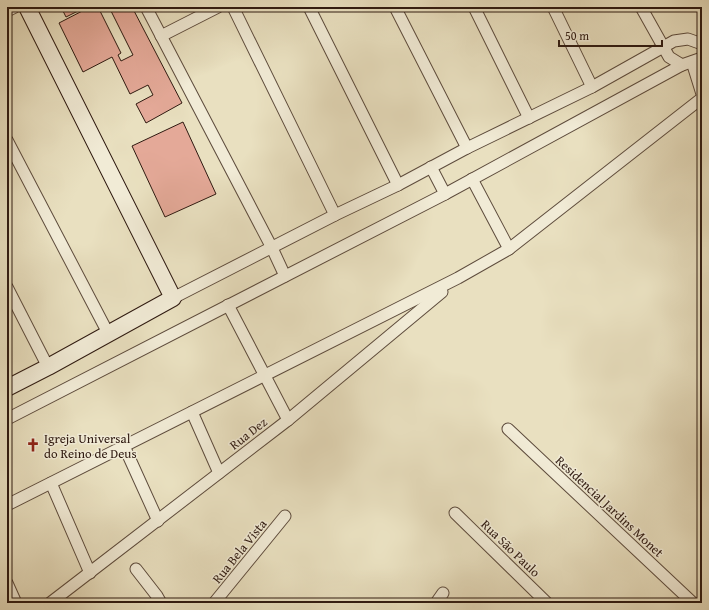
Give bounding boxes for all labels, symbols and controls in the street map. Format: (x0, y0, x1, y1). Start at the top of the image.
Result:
scale bar (559, 22, 662, 48)
text: 50 m (565, 27, 589, 44)
street label: Rua Dez (225, 412, 271, 454)
place label: Igreja Universal do Reino de Deus (44, 429, 137, 463)
church icon: Igreja Universal do Reino de Deus (25, 437, 41, 453)
street label: Residencial Jardins Monet (551, 451, 668, 562)
street label: Rua Bela Vista (208, 514, 272, 587)
street label: Rua São Paulo (477, 515, 545, 582)

